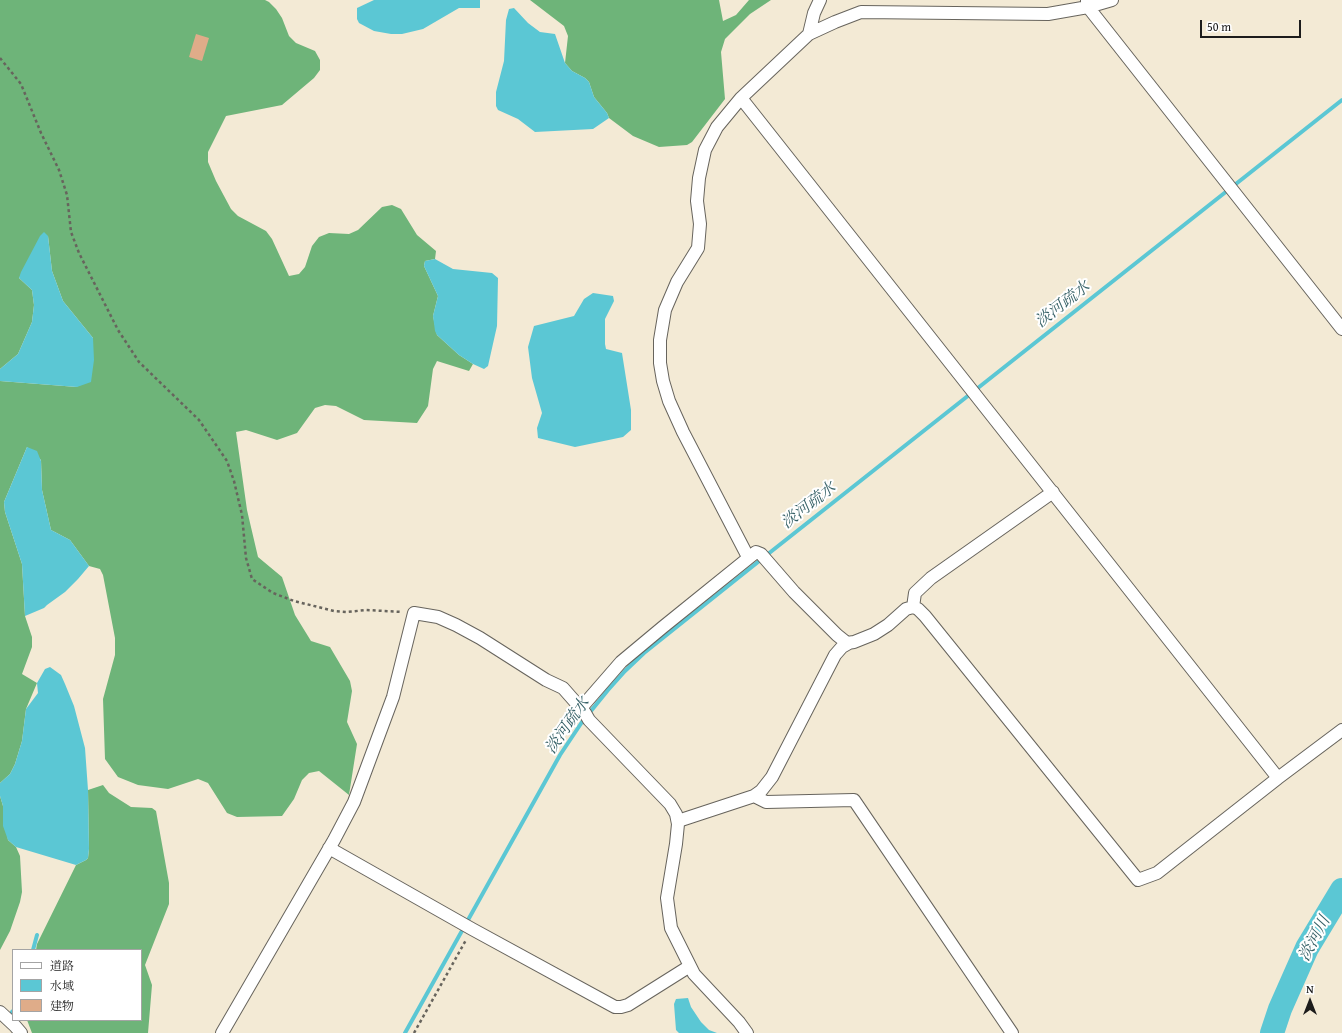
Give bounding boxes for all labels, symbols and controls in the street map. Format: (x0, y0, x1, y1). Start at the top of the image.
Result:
scale bar (1202, 12, 1303, 38)
text: 50 m (1207, 18, 1231, 35)
water label: 淡河疏水 (1032, 278, 1094, 332)
water label: 淡河疏水 (778, 479, 840, 533)
water label: 淡河疏水 (542, 694, 594, 758)
water label: 淡河川 (1295, 913, 1335, 965)
legend (12, 949, 142, 1021)
text: 道路 (50, 957, 74, 974)
text: 水域 (50, 977, 74, 994)
north arrow (1290, 981, 1330, 1021)
text: N (1306, 981, 1314, 997)
text: 建物 (50, 997, 74, 1014)

